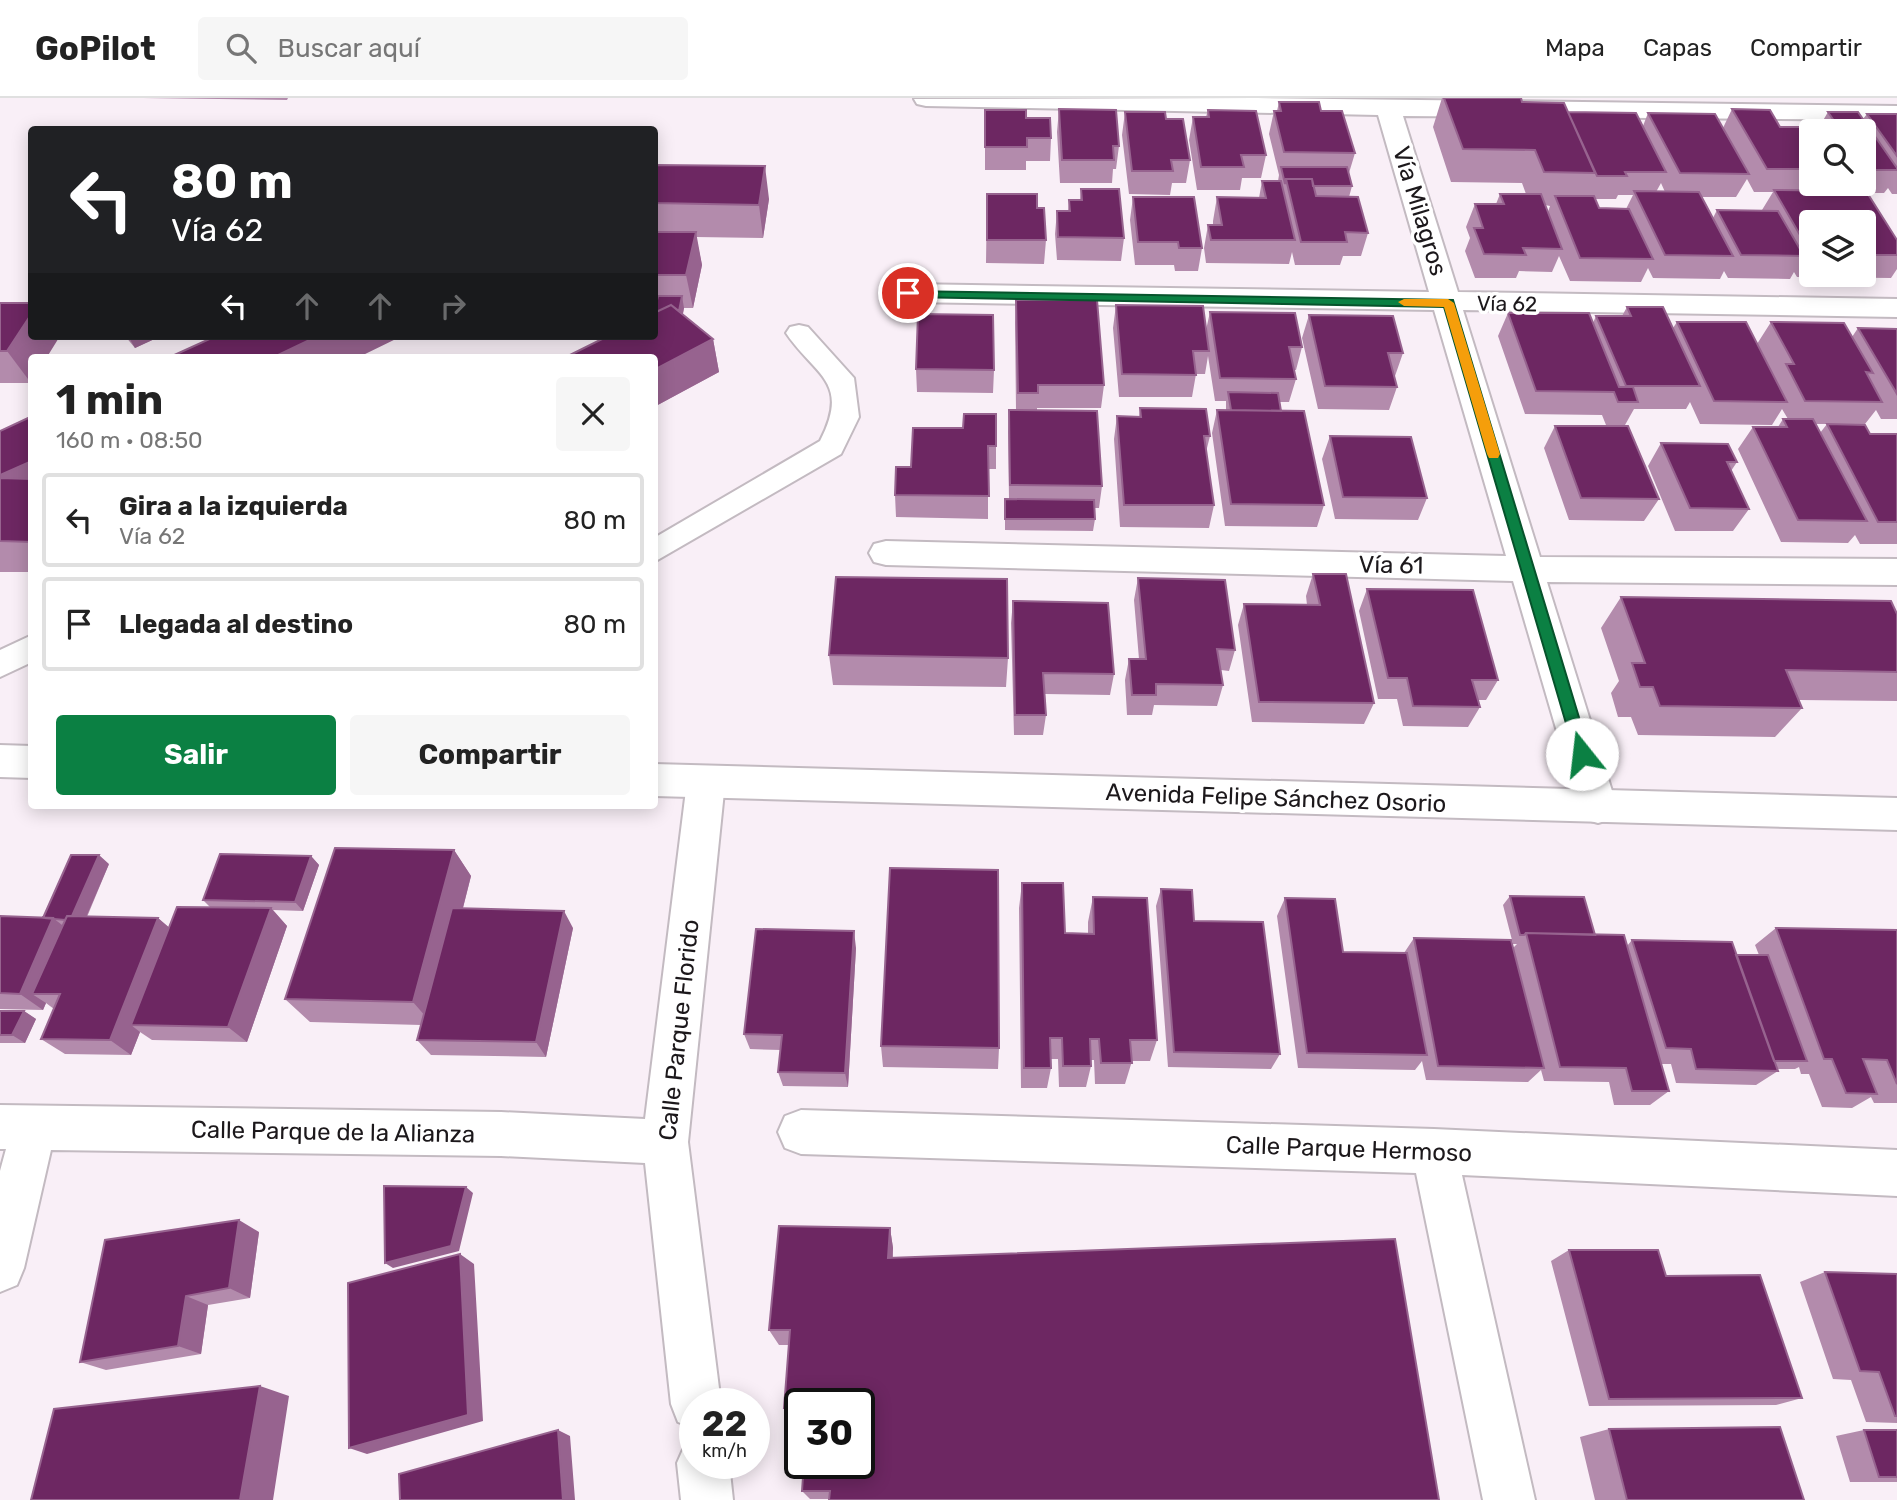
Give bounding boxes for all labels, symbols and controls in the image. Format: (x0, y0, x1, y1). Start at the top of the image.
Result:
search box (198, 17, 688, 80)
text: GoPilot (35, 29, 156, 68)
icon: search (222, 29, 260, 67)
text: Buscar aquí (278, 33, 420, 64)
text: Mapa (1545, 34, 1605, 62)
text: Capas (1643, 34, 1712, 62)
text: Compartir (1750, 34, 1862, 62)
map controls (1799, 119, 1876, 287)
button: search (1799, 119, 1876, 196)
street label: Vía Milagros (1387, 143, 1453, 279)
text: 80 m (171, 152, 293, 210)
icon: left (56, 154, 147, 245)
button: layers (1799, 210, 1876, 287)
text: Vía 62 (171, 211, 263, 249)
pin (878, 263, 938, 323)
icon: arrive (889, 274, 927, 312)
icon: left (215, 287, 253, 325)
icon: ahead (288, 287, 326, 325)
icon: ahead (361, 287, 399, 325)
icon: right (434, 287, 472, 325)
street label: Vía 62 (1477, 290, 1537, 317)
text: 1 min (56, 375, 163, 425)
button: close (556, 377, 630, 451)
text: 160 m · 08:50 (56, 426, 203, 454)
text: Gira a la izquierda (119, 491, 348, 522)
icon: left (60, 501, 98, 539)
text: 80 m (563, 505, 626, 536)
text: Vía 62 (119, 522, 185, 550)
street label: Vía 61 (1358, 550, 1424, 580)
icon: arrive (60, 605, 98, 643)
text: Llegada al destino (119, 609, 353, 640)
text: 80 m (563, 609, 626, 640)
button: Salir (56, 715, 336, 795)
button: Compartir (350, 715, 630, 795)
position arrow (1545, 717, 1619, 791)
street label: Avenida Felipe Sánchez Osorio (1105, 778, 1447, 818)
street label: Calle Parque Florido (653, 918, 705, 1142)
street label: Calle Parque de la Alianza (191, 1116, 475, 1148)
street label: Calle Parque Hermoso (1225, 1131, 1473, 1167)
speed limit sign: 30 (784, 1388, 875, 1479)
text: 22 (702, 1403, 747, 1445)
text: km/h (702, 1440, 747, 1462)

